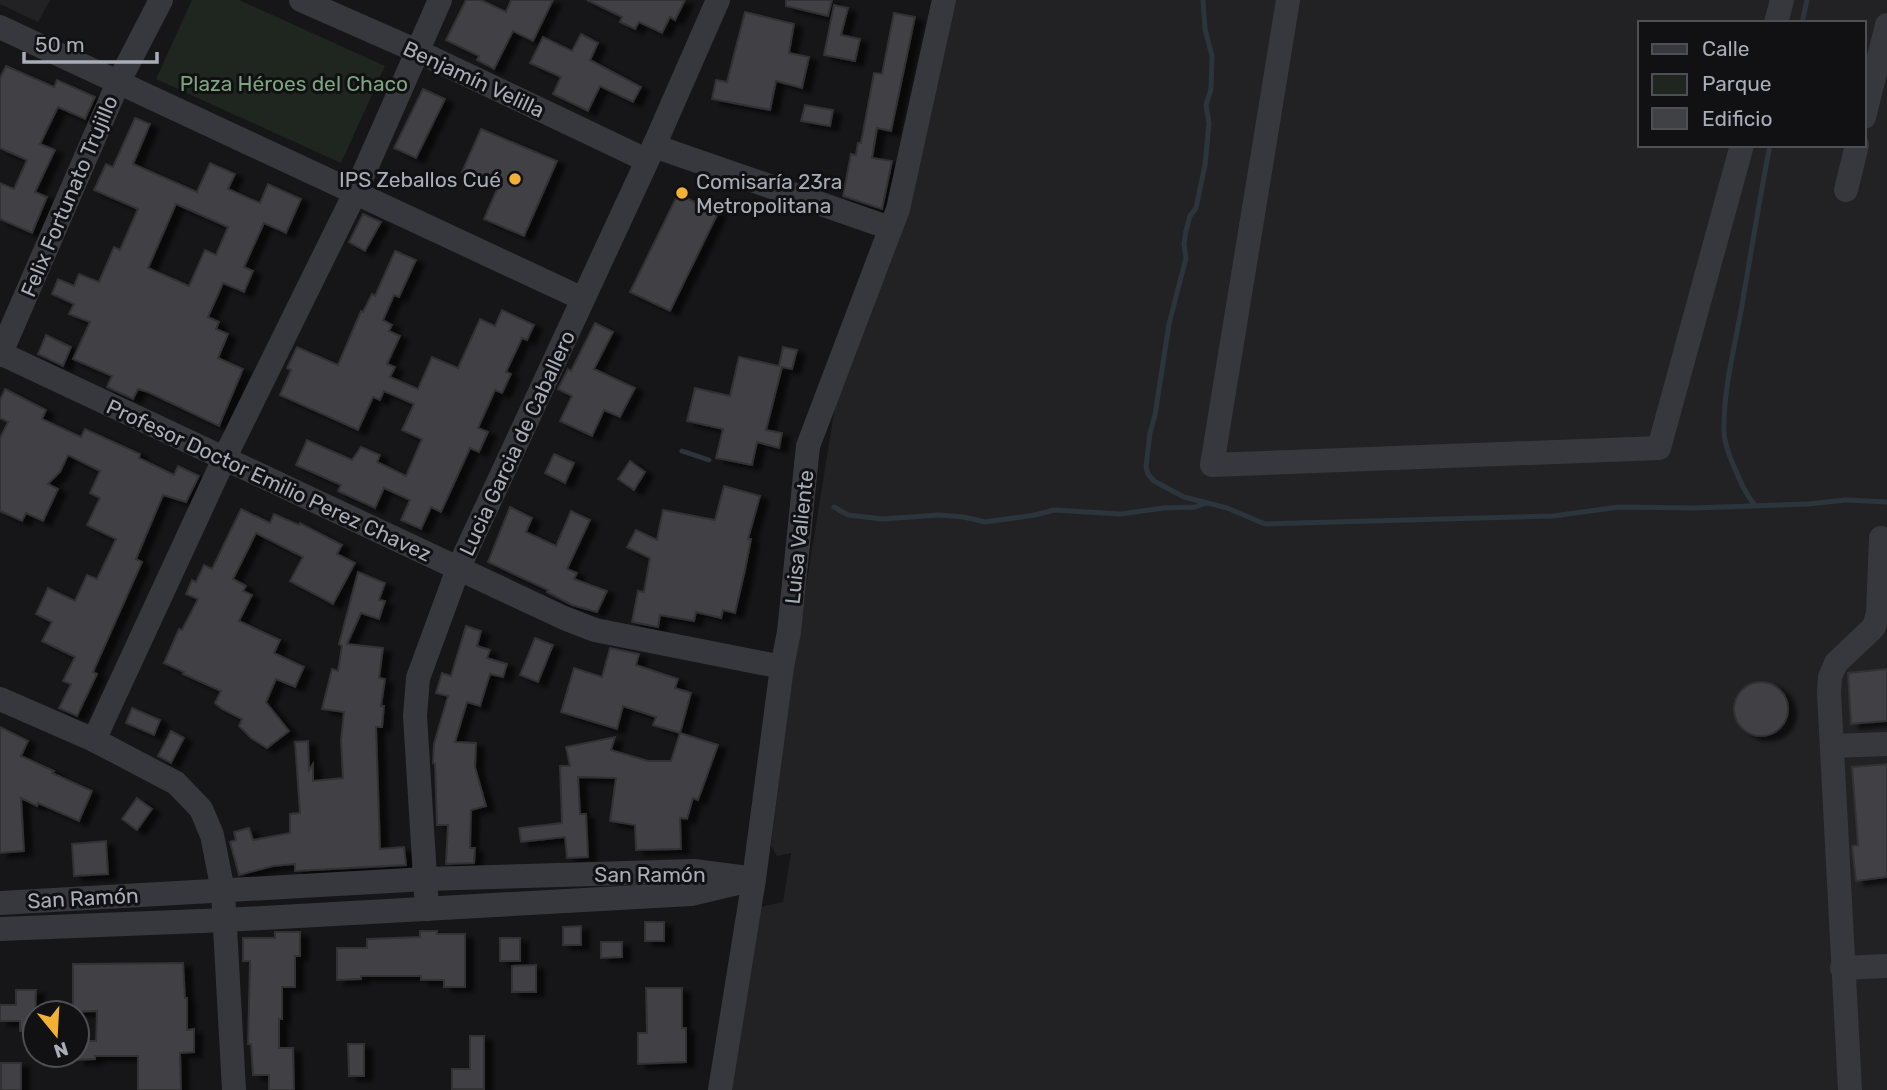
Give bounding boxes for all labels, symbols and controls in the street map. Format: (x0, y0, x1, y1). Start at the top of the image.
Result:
scale bar (24, 21, 158, 65)
legend (1638, 21, 1866, 147)
text: 50 m (35, 32, 85, 57)
street label: Benjamín Velilla (399, 35, 549, 123)
text: Calle (1702, 36, 1750, 61)
park label: Plaza Héroes del Chaco (180, 71, 408, 96)
text: Parque (1702, 71, 1772, 96)
street label: Felix Fortunato Trujillo (15, 92, 123, 300)
text: Edificio (1702, 106, 1772, 131)
place label: IPS Zeballos Cué (339, 167, 501, 192)
place label: Comisaría 23ra Metropolitana (696, 169, 842, 218)
marker: IPS Zeballos Cué (507, 171, 523, 187)
marker: Comisaría 23ra Metropolitana (674, 185, 690, 201)
street label: Lucia Garcia de Caballero (454, 326, 580, 560)
street label: Profesor Doctor Emilio Perez Chavez (103, 394, 435, 566)
street label: Luisa Valiente (780, 469, 818, 605)
street label: San Ramón (594, 862, 706, 887)
street label: San Ramón (27, 883, 139, 913)
north arrow (21, 999, 91, 1069)
text: N (51, 1037, 71, 1063)

